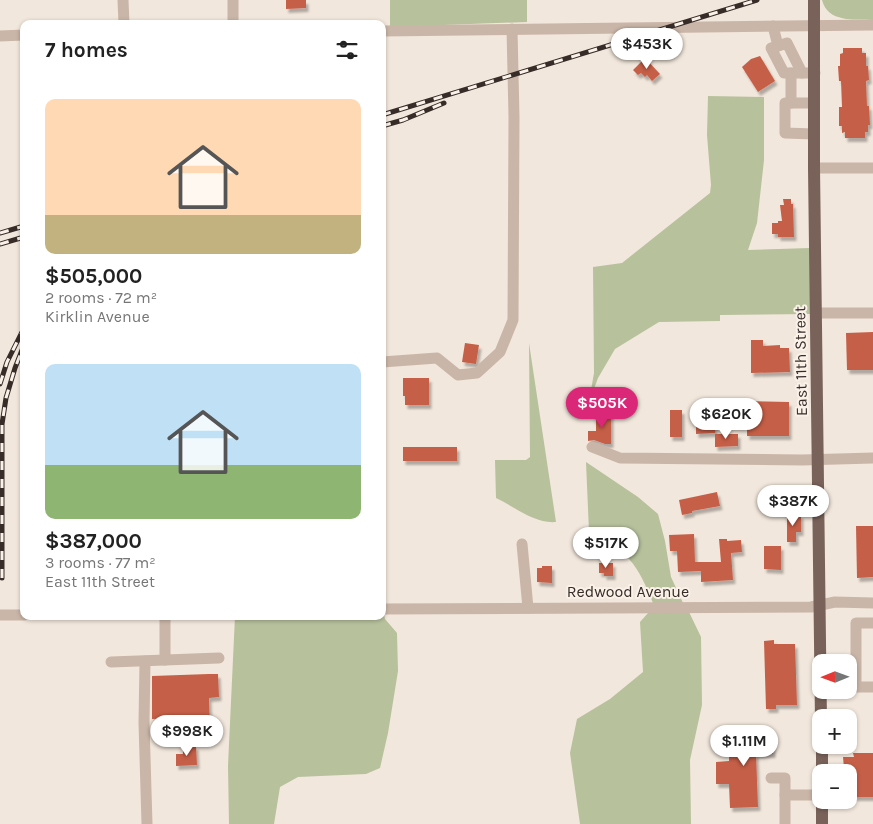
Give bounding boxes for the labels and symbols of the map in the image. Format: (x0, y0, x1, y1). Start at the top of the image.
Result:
pin: $453K (612, 28, 682, 70)
street label: East 11th Street (790, 306, 811, 416)
pin: $505K (567, 386, 637, 429)
pin: $620K (691, 398, 761, 440)
pin: $387K (758, 484, 828, 527)
pin: $517K (571, 526, 641, 569)
street label: Redwood Avenue (567, 582, 689, 601)
north arrow (812, 654, 858, 699)
pin: $998K (152, 714, 222, 757)
pin: $1.11M (703, 724, 785, 767)

